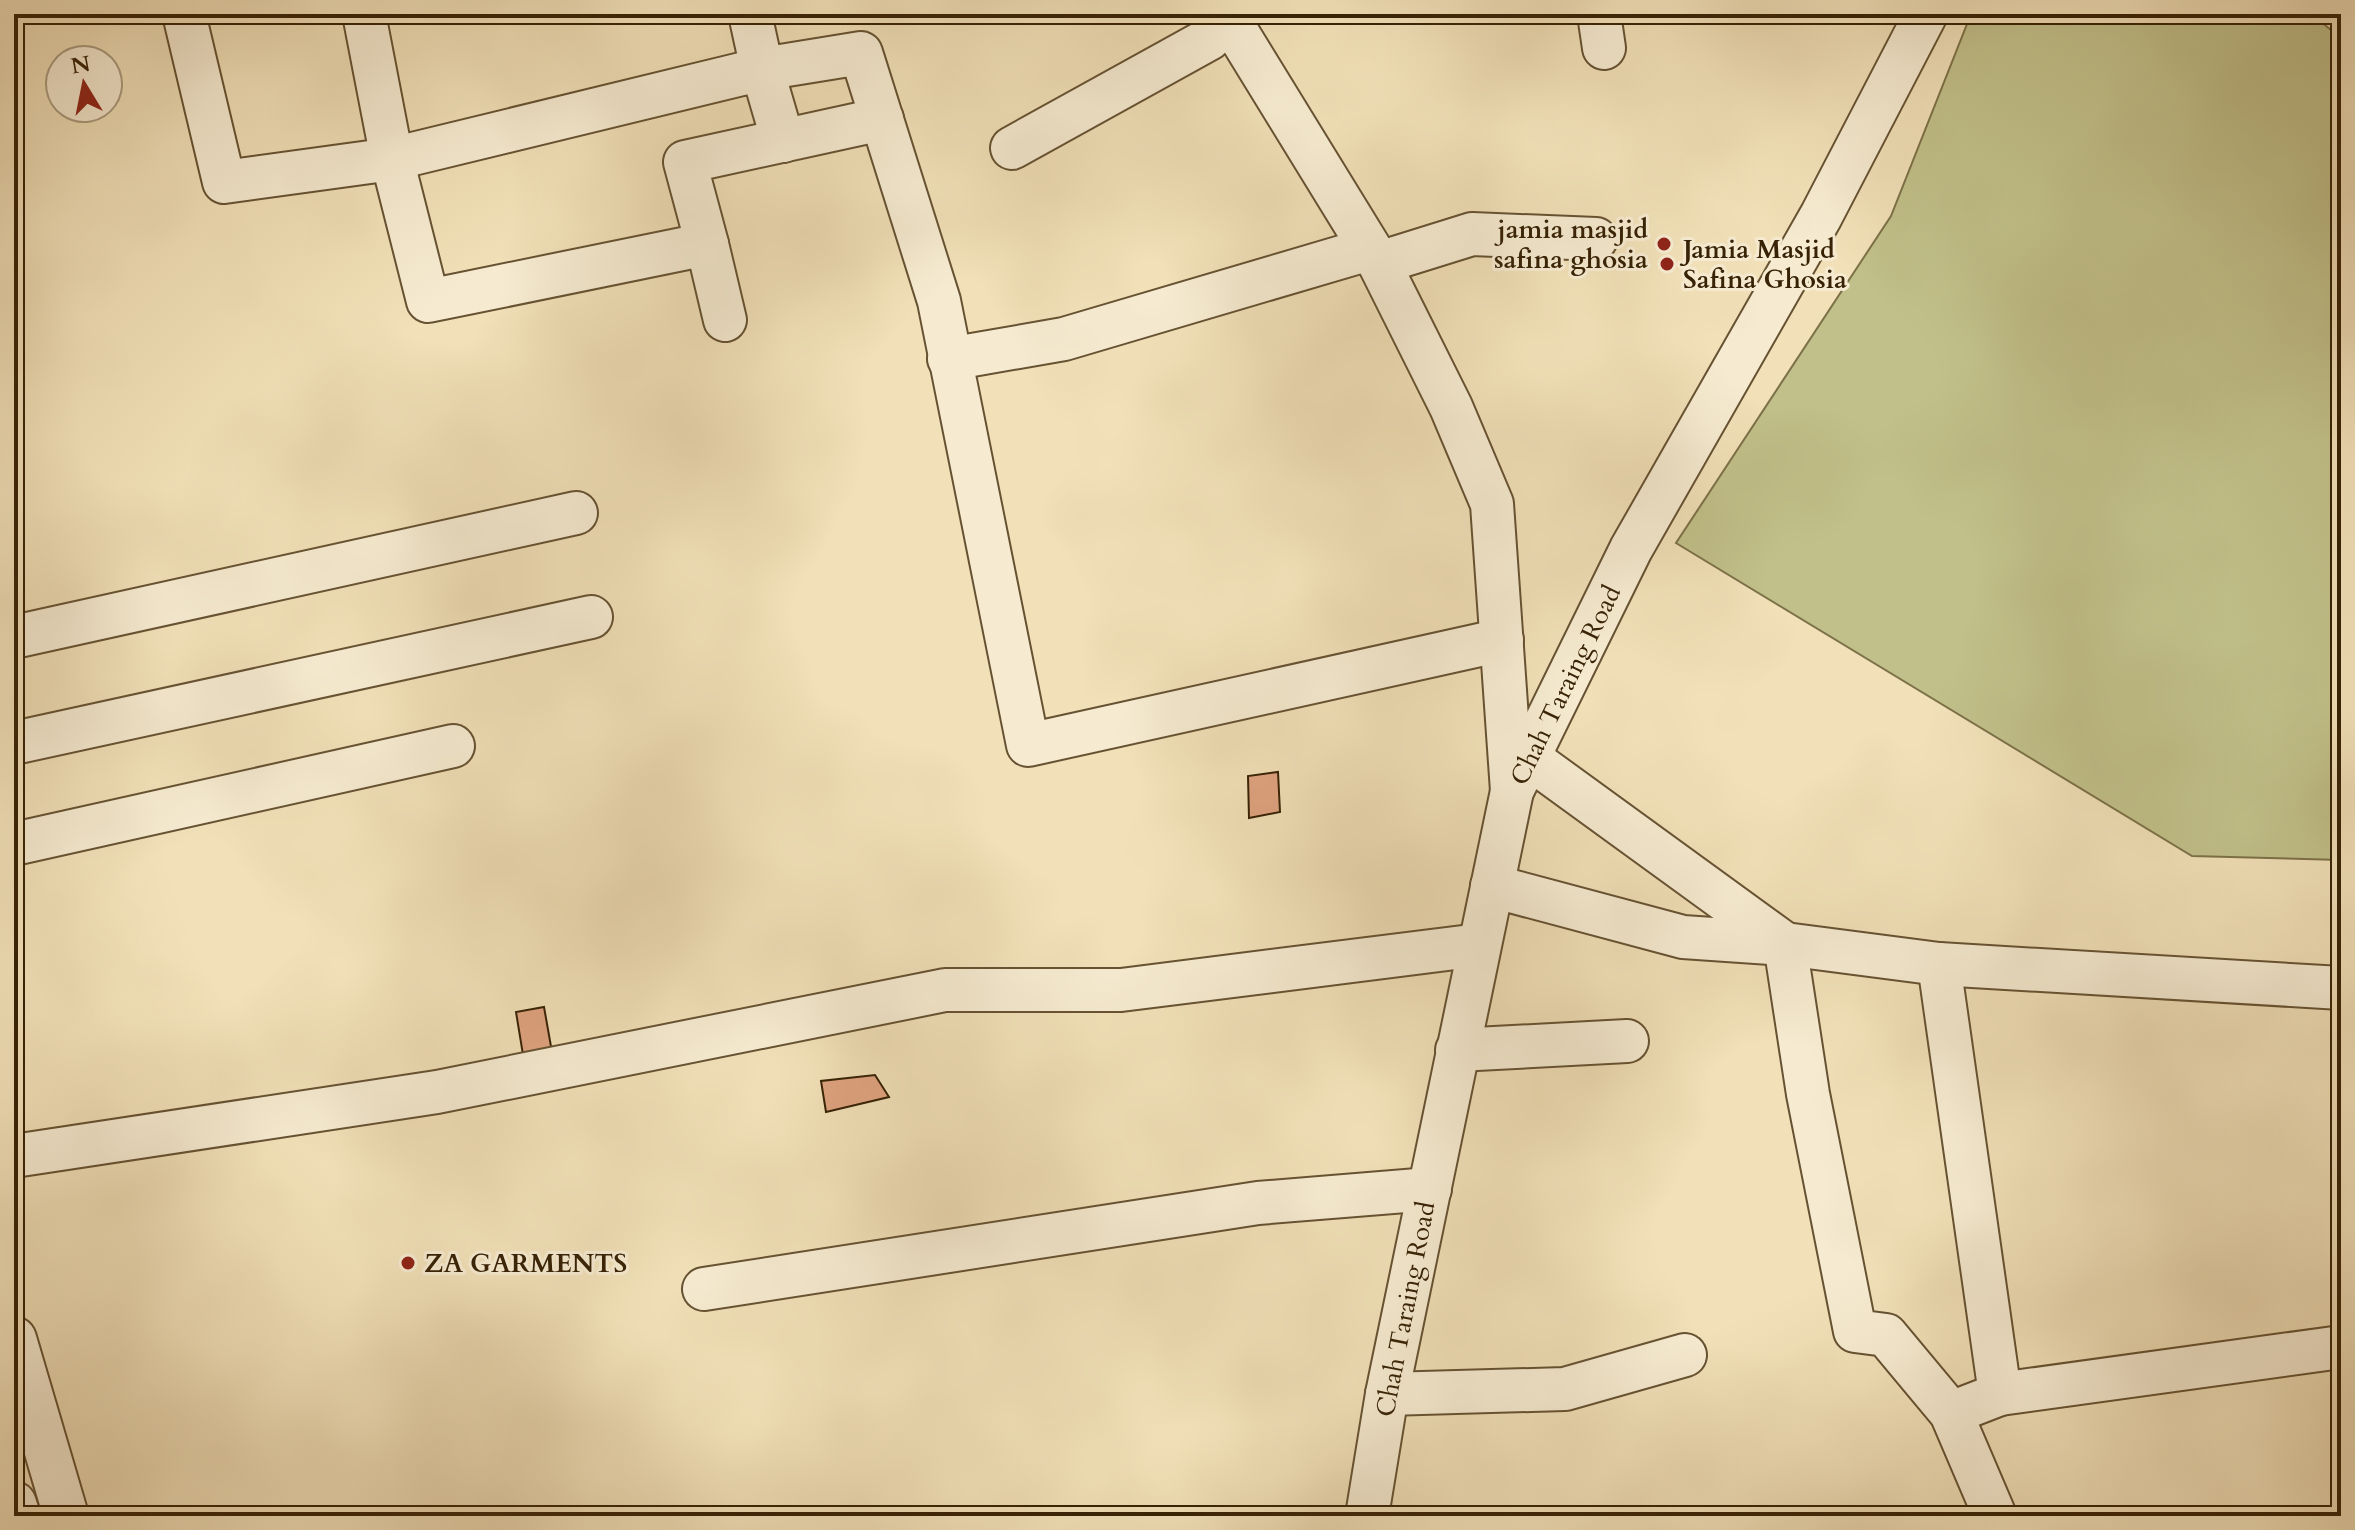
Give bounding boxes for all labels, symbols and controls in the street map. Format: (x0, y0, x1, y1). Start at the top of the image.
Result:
north arrow (44, 44, 124, 124)
text: N (69, 49, 93, 82)
place label: jamia masjid safina ghosia (1493, 212, 1648, 277)
place label: Jamia Masjid Safina Ghosia (1679, 232, 1847, 297)
marker: jamia masjid safina ghosia (1655, 235, 1673, 253)
marker: Jamia Masjid Safina Ghosia (1658, 255, 1676, 273)
street label: Chah Taraing Road (1502, 579, 1629, 791)
street label: Chah Taraing Road (1367, 1198, 1444, 1420)
place label: ZA GARMENTS (424, 1246, 627, 1281)
marker: ZA GARMENTS (399, 1254, 417, 1272)

